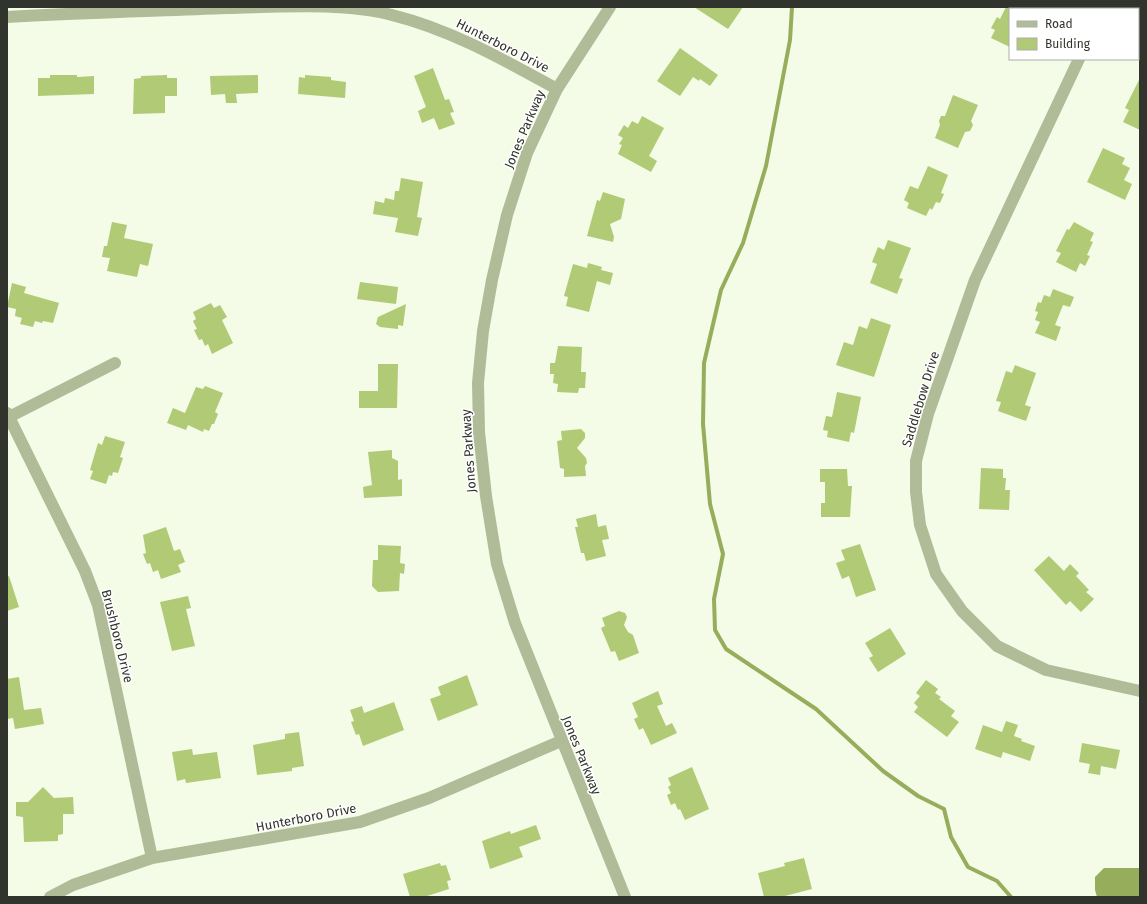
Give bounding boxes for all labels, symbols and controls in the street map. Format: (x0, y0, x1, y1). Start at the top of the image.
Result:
legend (1009, 8, 1139, 60)
street label: Hunterboro Drive (454, 16, 552, 75)
text: Road (1045, 17, 1073, 31)
text: Building (1045, 37, 1091, 51)
street label: Jones Parkway (501, 87, 548, 171)
street label: Saddlebow Drive (899, 350, 942, 449)
street label: Jones Parkway (458, 408, 479, 493)
street label: Brushboro Drive (99, 588, 136, 684)
street label: Jones Parkway (559, 714, 604, 797)
street label: Hunterboro Drive (255, 800, 358, 835)

